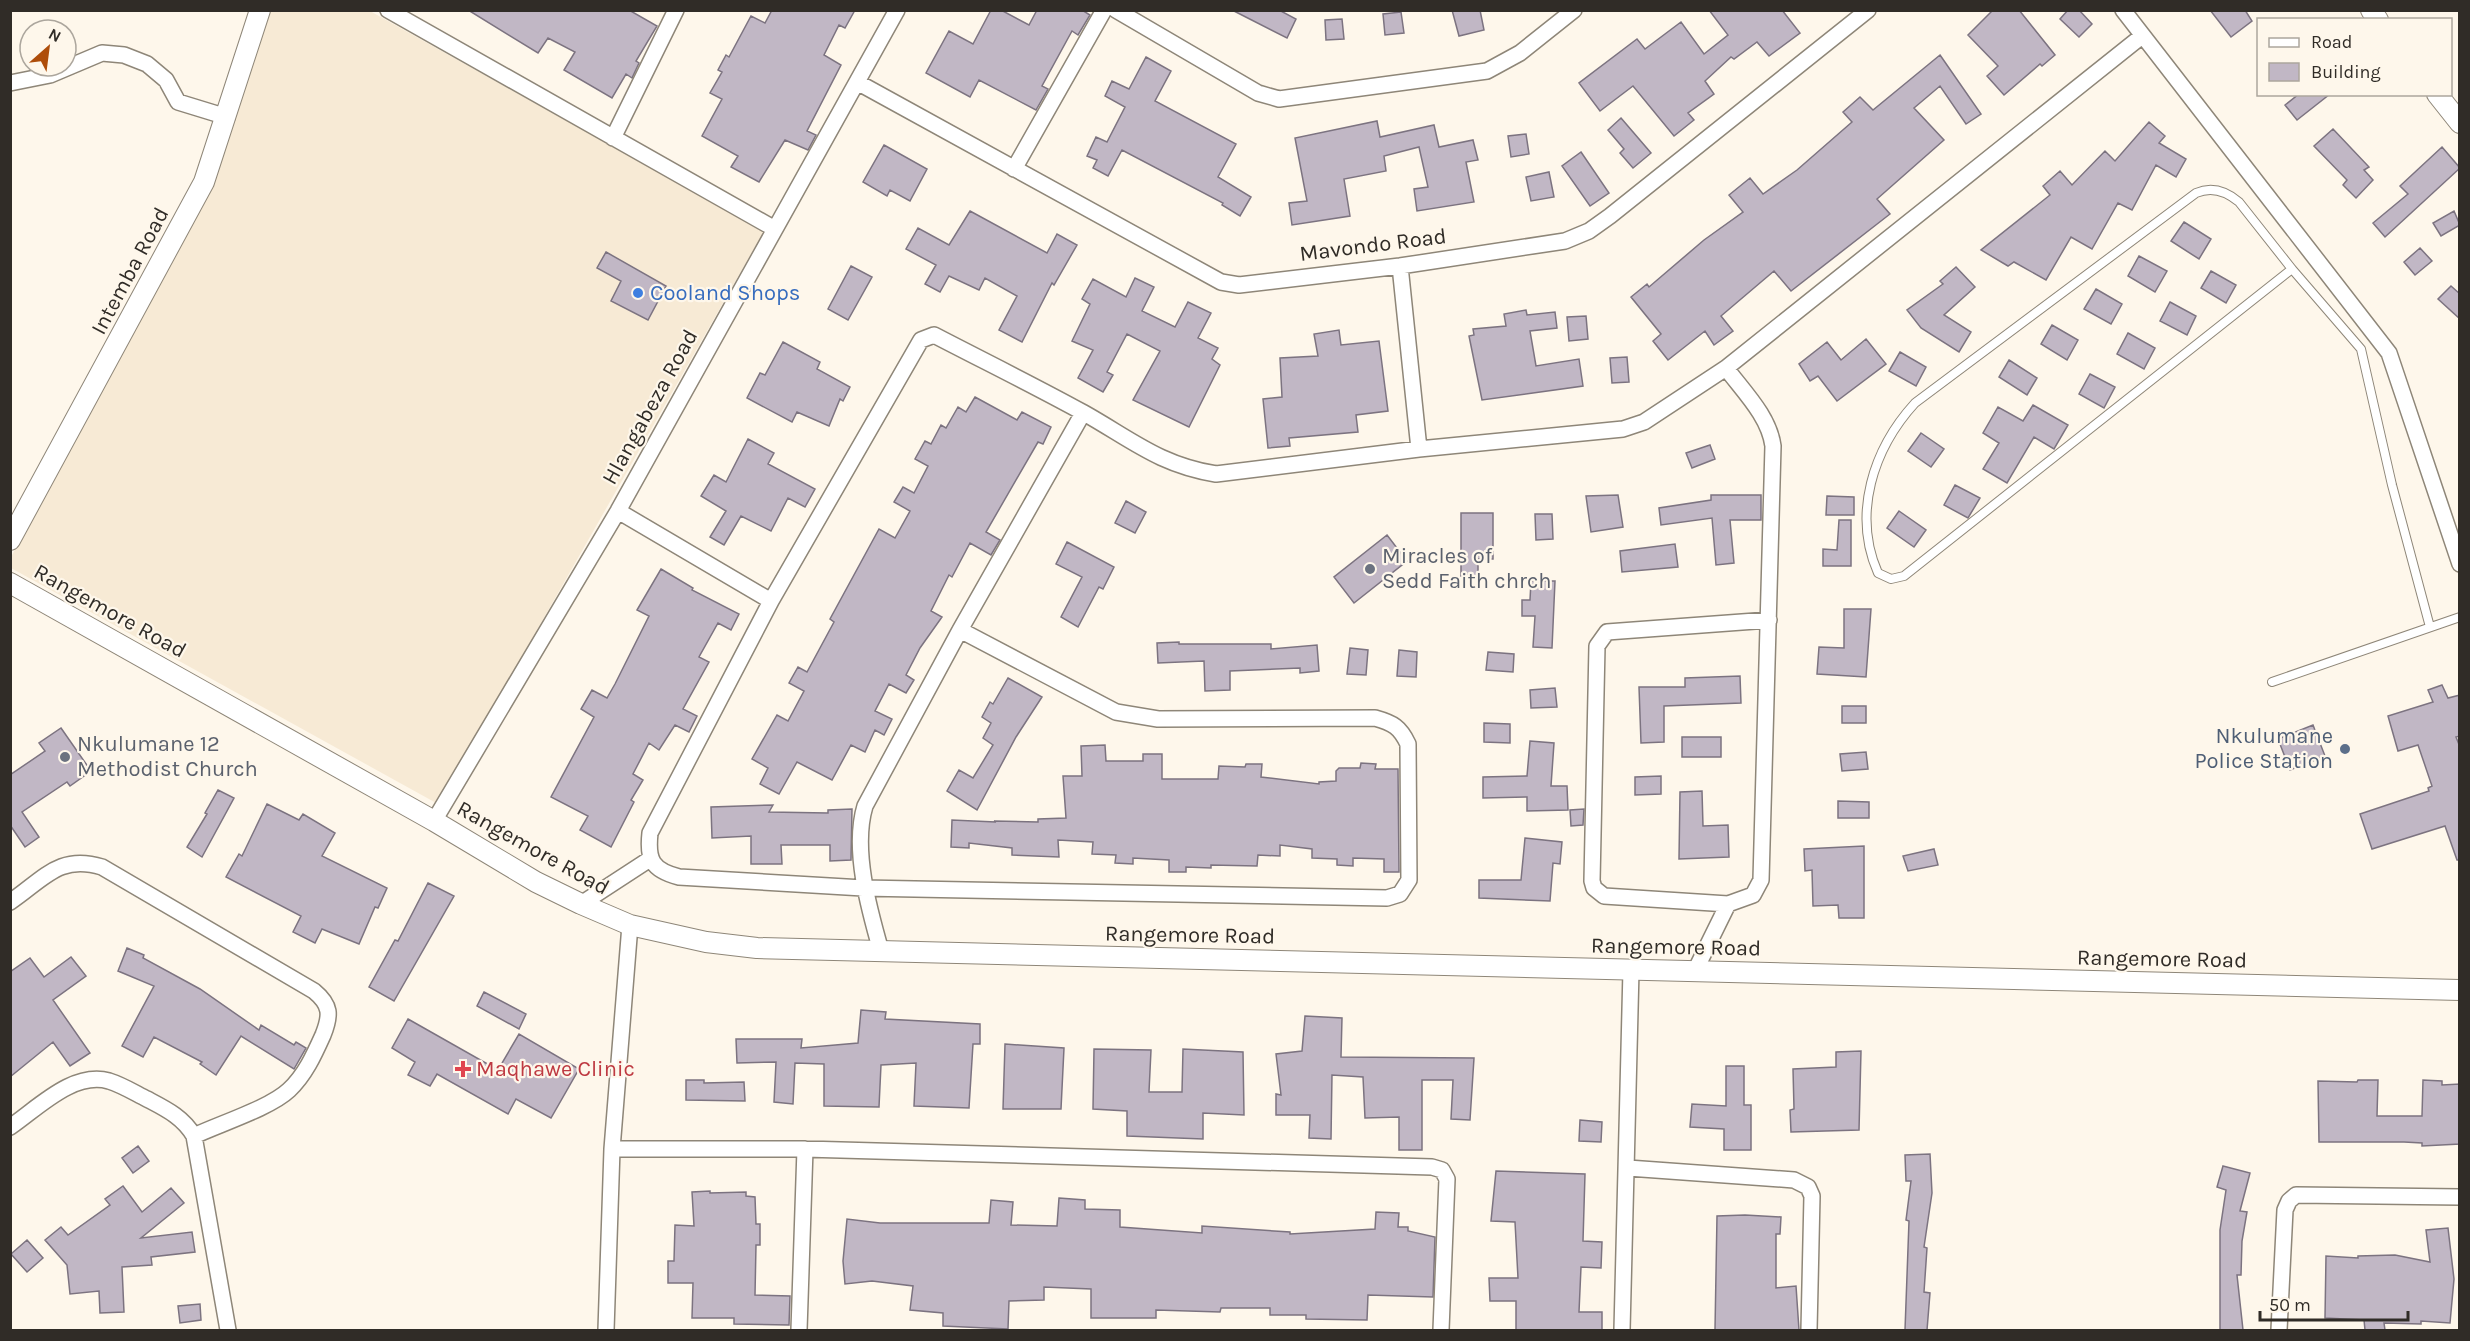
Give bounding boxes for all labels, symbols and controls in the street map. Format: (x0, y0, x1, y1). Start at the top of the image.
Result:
north arrow (18, 18, 78, 78)
legend (2257, 18, 2452, 96)
text: N (45, 24, 64, 46)
text: Road (2311, 31, 2352, 53)
text: Building (2311, 61, 2381, 83)
street label: Intemba Road (86, 203, 174, 339)
street label: Mavondo Road (1298, 223, 1448, 267)
place label: Cooland Shops (650, 280, 800, 306)
marker: Cooland Shops (631, 286, 645, 300)
street label: Hlangabeza Road (597, 325, 703, 489)
place label: Miracles of Sedd Faith chrch (1382, 543, 1552, 594)
street label: Rangemore Road (29, 558, 191, 664)
marker: Miracles of Sedd Faith chrch (1363, 562, 1377, 576)
place label: Nkulumane Police Station (2194, 723, 2333, 774)
place label: Nkulumane 12 Methodist Church (77, 731, 258, 782)
marker: Nkulumane Police Station (2338, 742, 2352, 756)
marker: Nkulumane 12 Methodist Church (58, 750, 72, 764)
street label: Rangemore Road (452, 795, 614, 901)
street label: Rangemore Road (1105, 921, 1275, 949)
street label: Rangemore Road (1591, 933, 1761, 961)
street label: Rangemore Road (2077, 945, 2247, 973)
place label: Maqhawe Clinic (476, 1056, 635, 1082)
marker: Maqhawe Clinic (454, 1060, 472, 1078)
scale bar (2260, 1284, 2408, 1322)
text: 50 m (2269, 1294, 2311, 1316)

